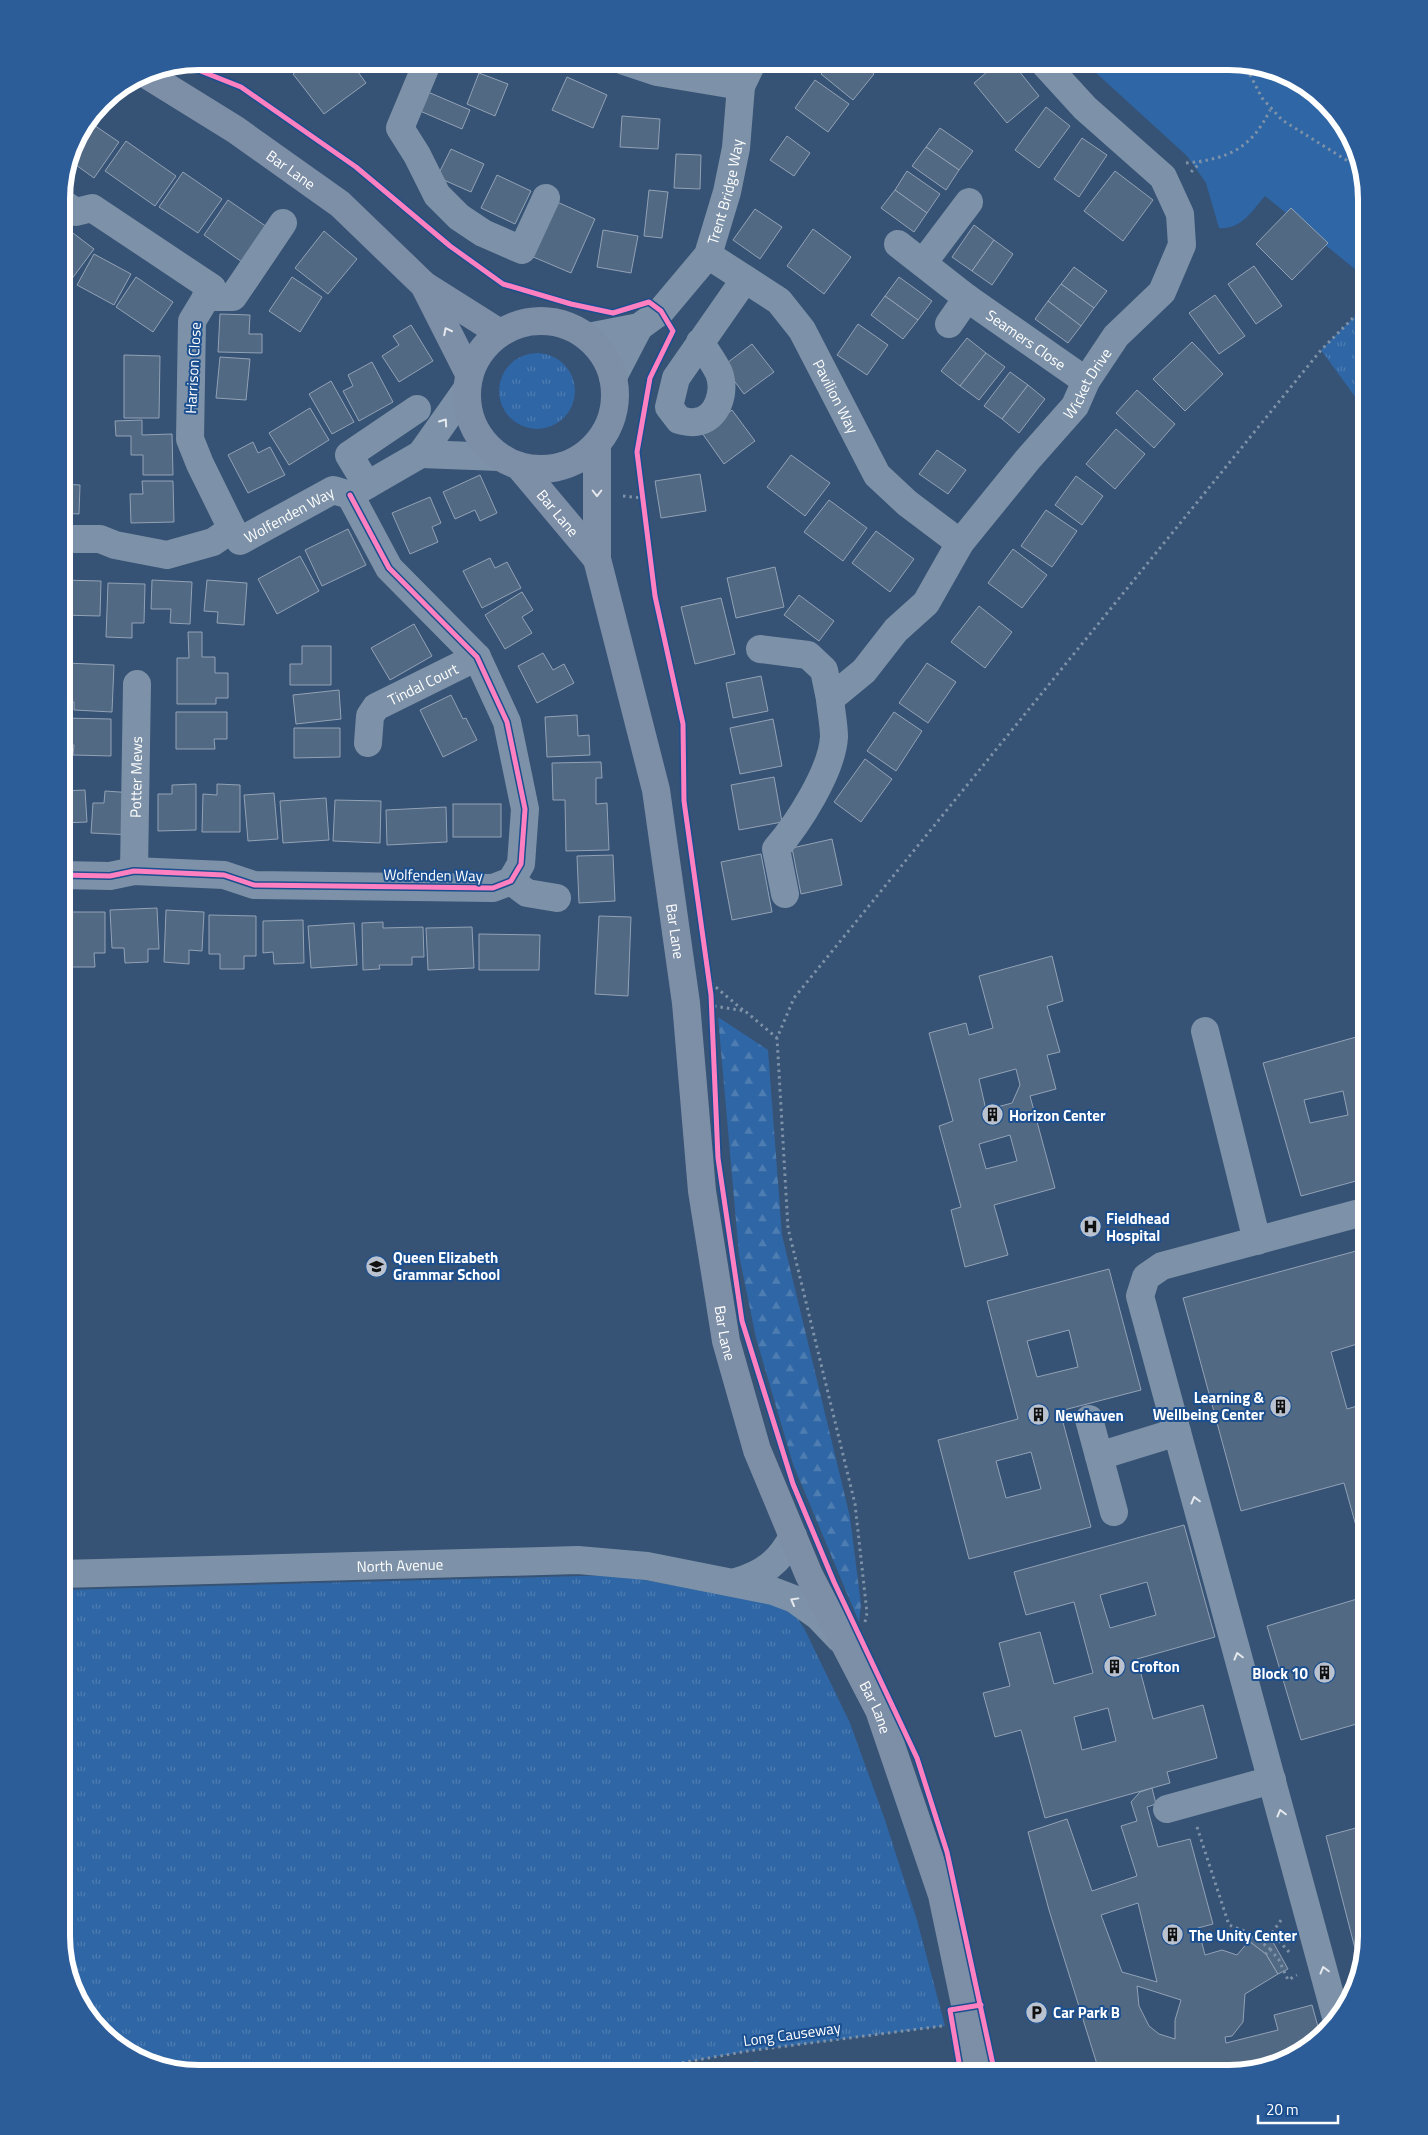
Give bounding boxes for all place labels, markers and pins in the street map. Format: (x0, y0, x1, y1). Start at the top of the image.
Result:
building icon: Horizon Center (981, 1103, 1005, 1127)
place label: Horizon Center (1009, 1104, 1106, 1127)
place label: Fieldhead Hospital (1106, 1207, 1170, 1247)
hospital icon: Fieldhead Hospital (1078, 1215, 1102, 1239)
place label: Queen Elizabeth Grammar School (393, 1246, 500, 1286)
school or university icon: Queen Elizabeth Grammar School (365, 1254, 389, 1278)
place label: Learning & Wellbeing Center (1153, 1386, 1264, 1426)
building icon: Learning & Wellbeing Center (1268, 1394, 1292, 1418)
building icon: Newhaven (1027, 1403, 1051, 1427)
place label: Newhaven (1055, 1404, 1124, 1427)
building icon: Crofton (1103, 1654, 1127, 1678)
place label: Crofton (1131, 1655, 1180, 1678)
building icon: Block 10 (1312, 1661, 1336, 1685)
place label: Block 10 (1252, 1662, 1309, 1685)
building icon: The Unity Center (1161, 1923, 1185, 1947)
place label: The Unity Center (1189, 1924, 1297, 1947)
parking icon: Car Park B (1025, 2000, 1049, 2024)
place label: Car Park B (1053, 2001, 1120, 2024)

